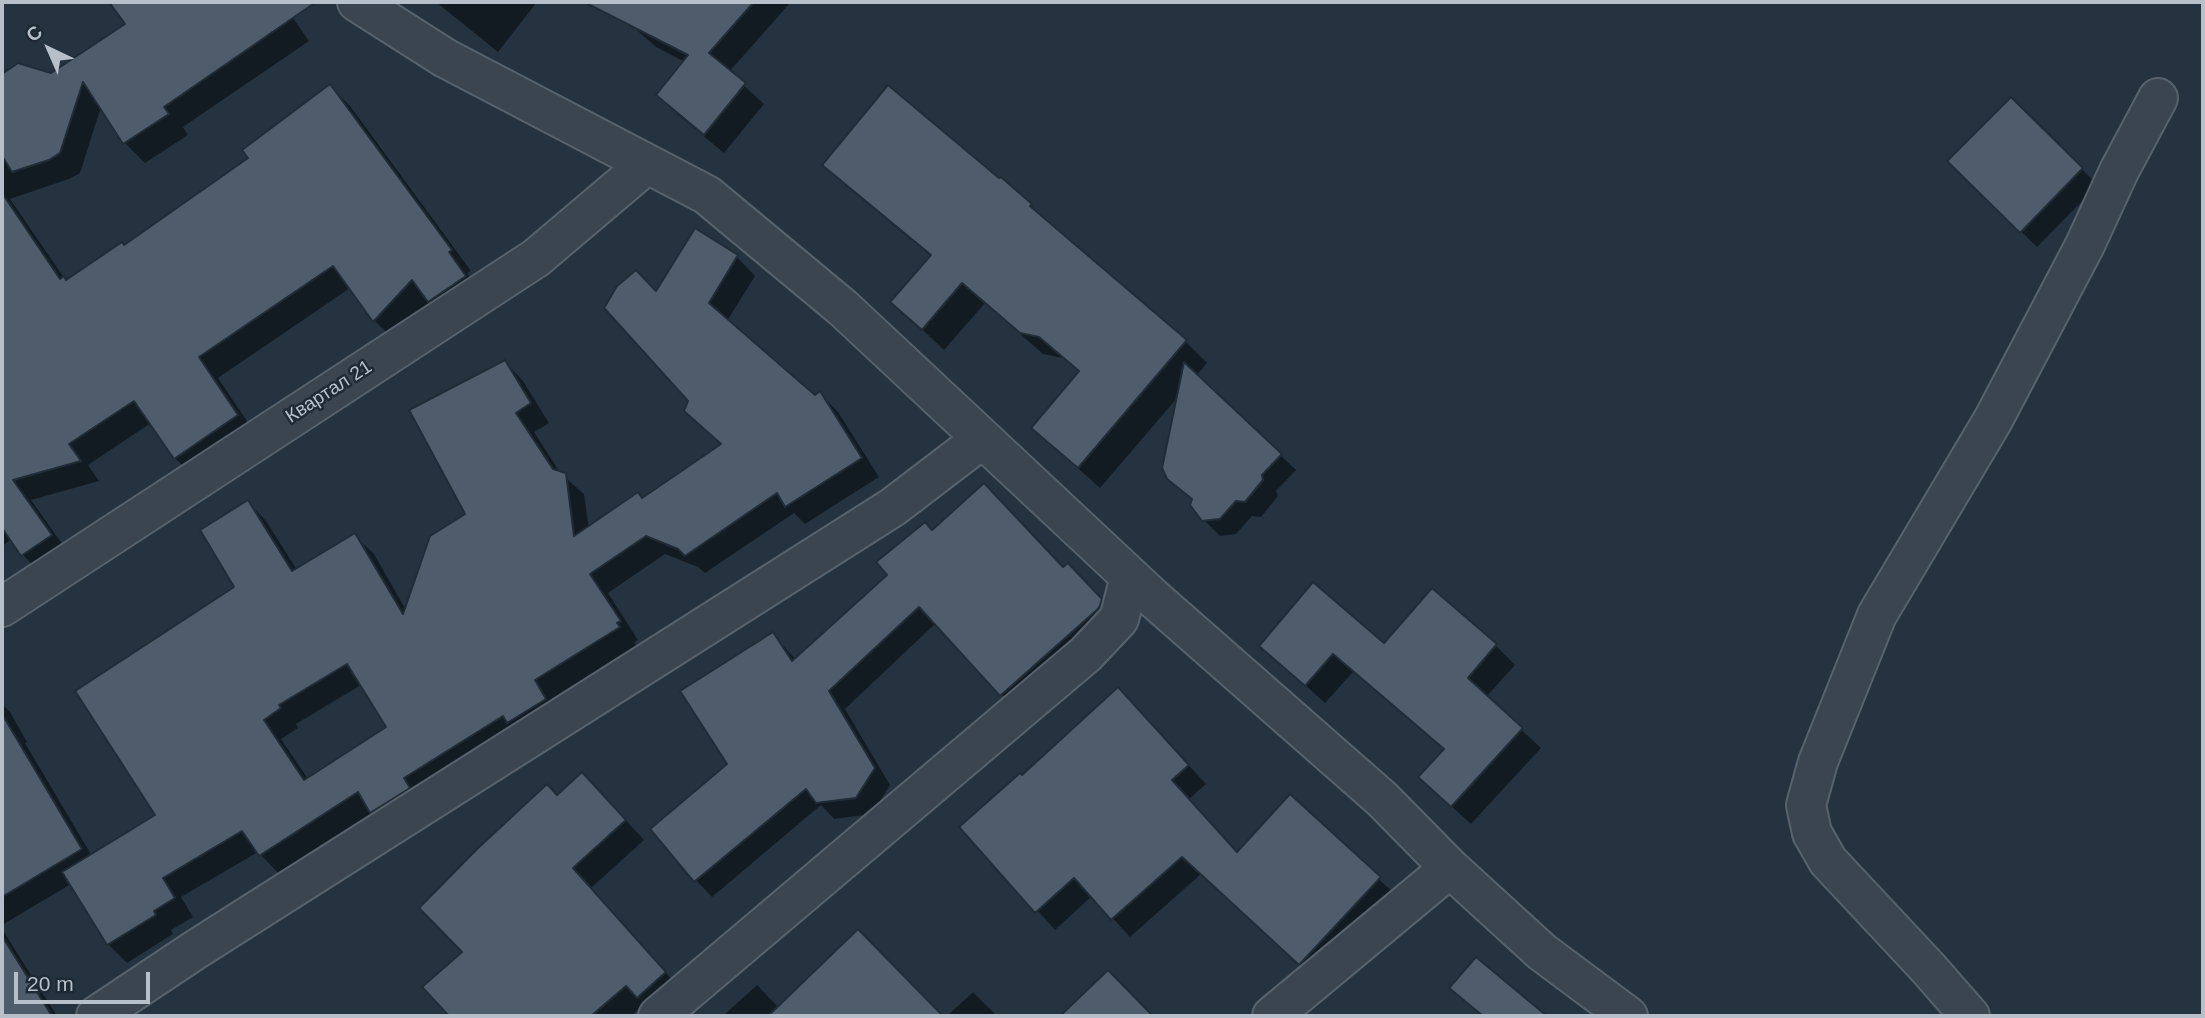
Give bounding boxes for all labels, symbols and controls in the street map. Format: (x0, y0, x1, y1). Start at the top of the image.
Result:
north arrow (14, 14, 84, 84)
text: С (22, 21, 46, 46)
street label: Квартал 21 (282, 356, 376, 428)
scale bar (18, 958, 154, 1002)
text: 20 m (27, 972, 74, 995)

